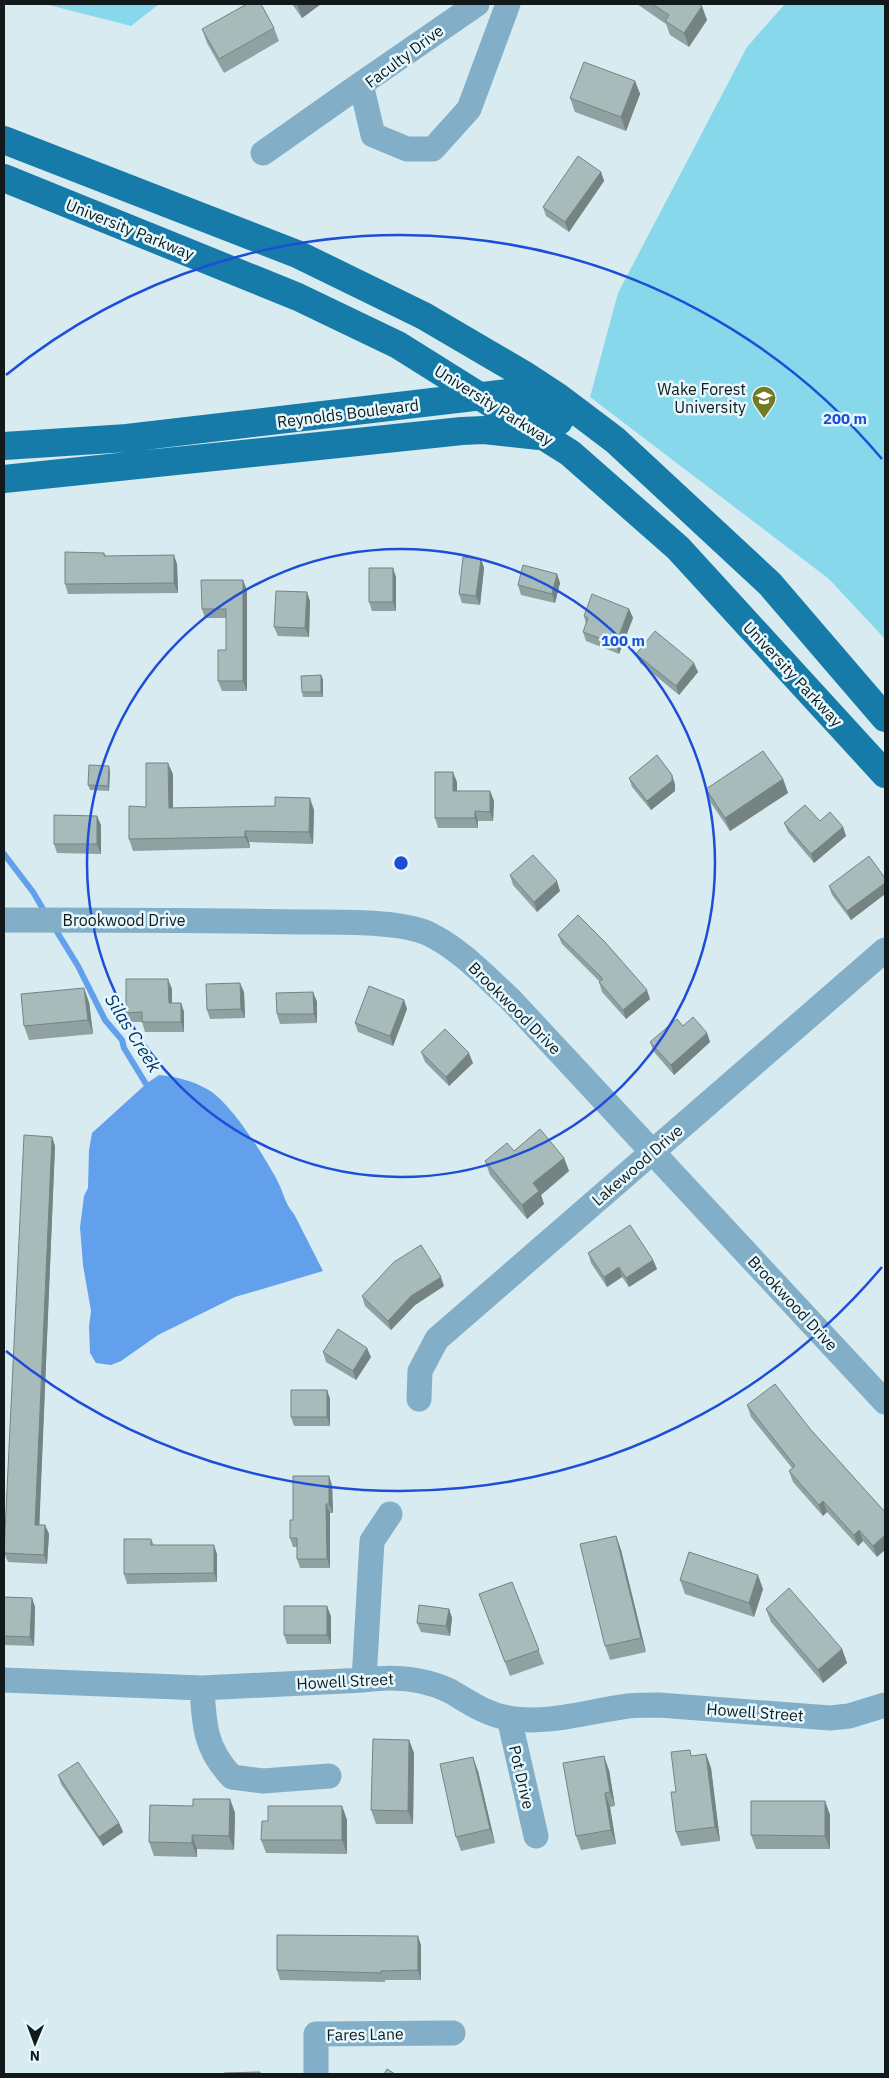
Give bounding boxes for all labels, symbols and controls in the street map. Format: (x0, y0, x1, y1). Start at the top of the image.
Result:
street label: Faculty Drive (361, 20, 447, 92)
street label: University Parkway (63, 194, 197, 264)
street label: University Parkway (431, 360, 557, 450)
place label: Wake Forest University (657, 379, 746, 417)
school or university icon: Wake Forest University (751, 385, 777, 419)
street label: Reynolds Boulevard (276, 394, 420, 432)
text: 200 m (823, 409, 867, 428)
street label: University Parkway (739, 617, 847, 731)
text: 100 m (601, 631, 645, 650)
centre of rings (392, 854, 410, 872)
street label: Brookwood Drive (63, 910, 186, 930)
street label: Brookwood Drive (464, 957, 566, 1059)
water label: Silas Creek (100, 990, 166, 1077)
street label: Lakewood Drive (588, 1120, 687, 1210)
street label: Brookwood Drive (744, 1251, 842, 1355)
street label: Howell Street (296, 1668, 394, 1694)
street label: Howell Street (706, 1699, 804, 1725)
street label: Pot Drive (505, 1743, 539, 1811)
north arrow (10, 2018, 60, 2068)
street label: Fares Lane (326, 2023, 404, 2045)
text: N (30, 2047, 40, 2065)

